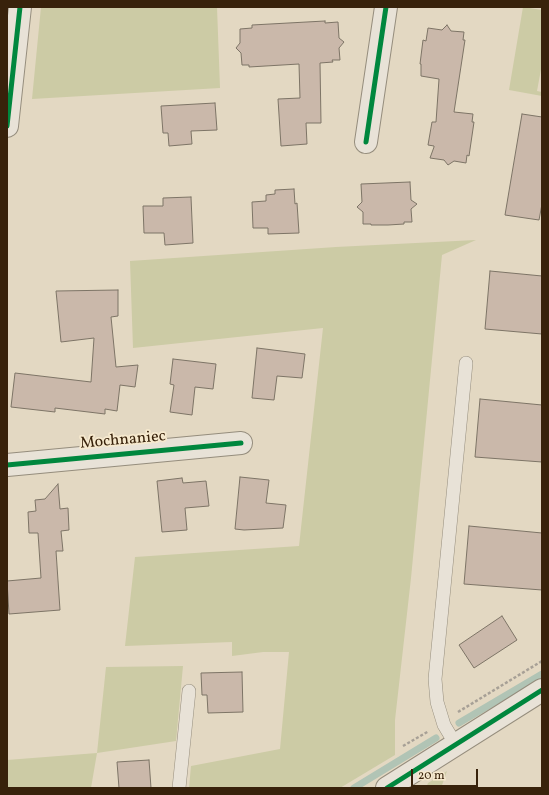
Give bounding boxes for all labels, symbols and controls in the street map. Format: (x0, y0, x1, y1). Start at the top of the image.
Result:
street label: Mochnaniec (79, 428, 167, 454)
scale bar (413, 761, 480, 787)
text: 20 m (418, 768, 445, 784)

